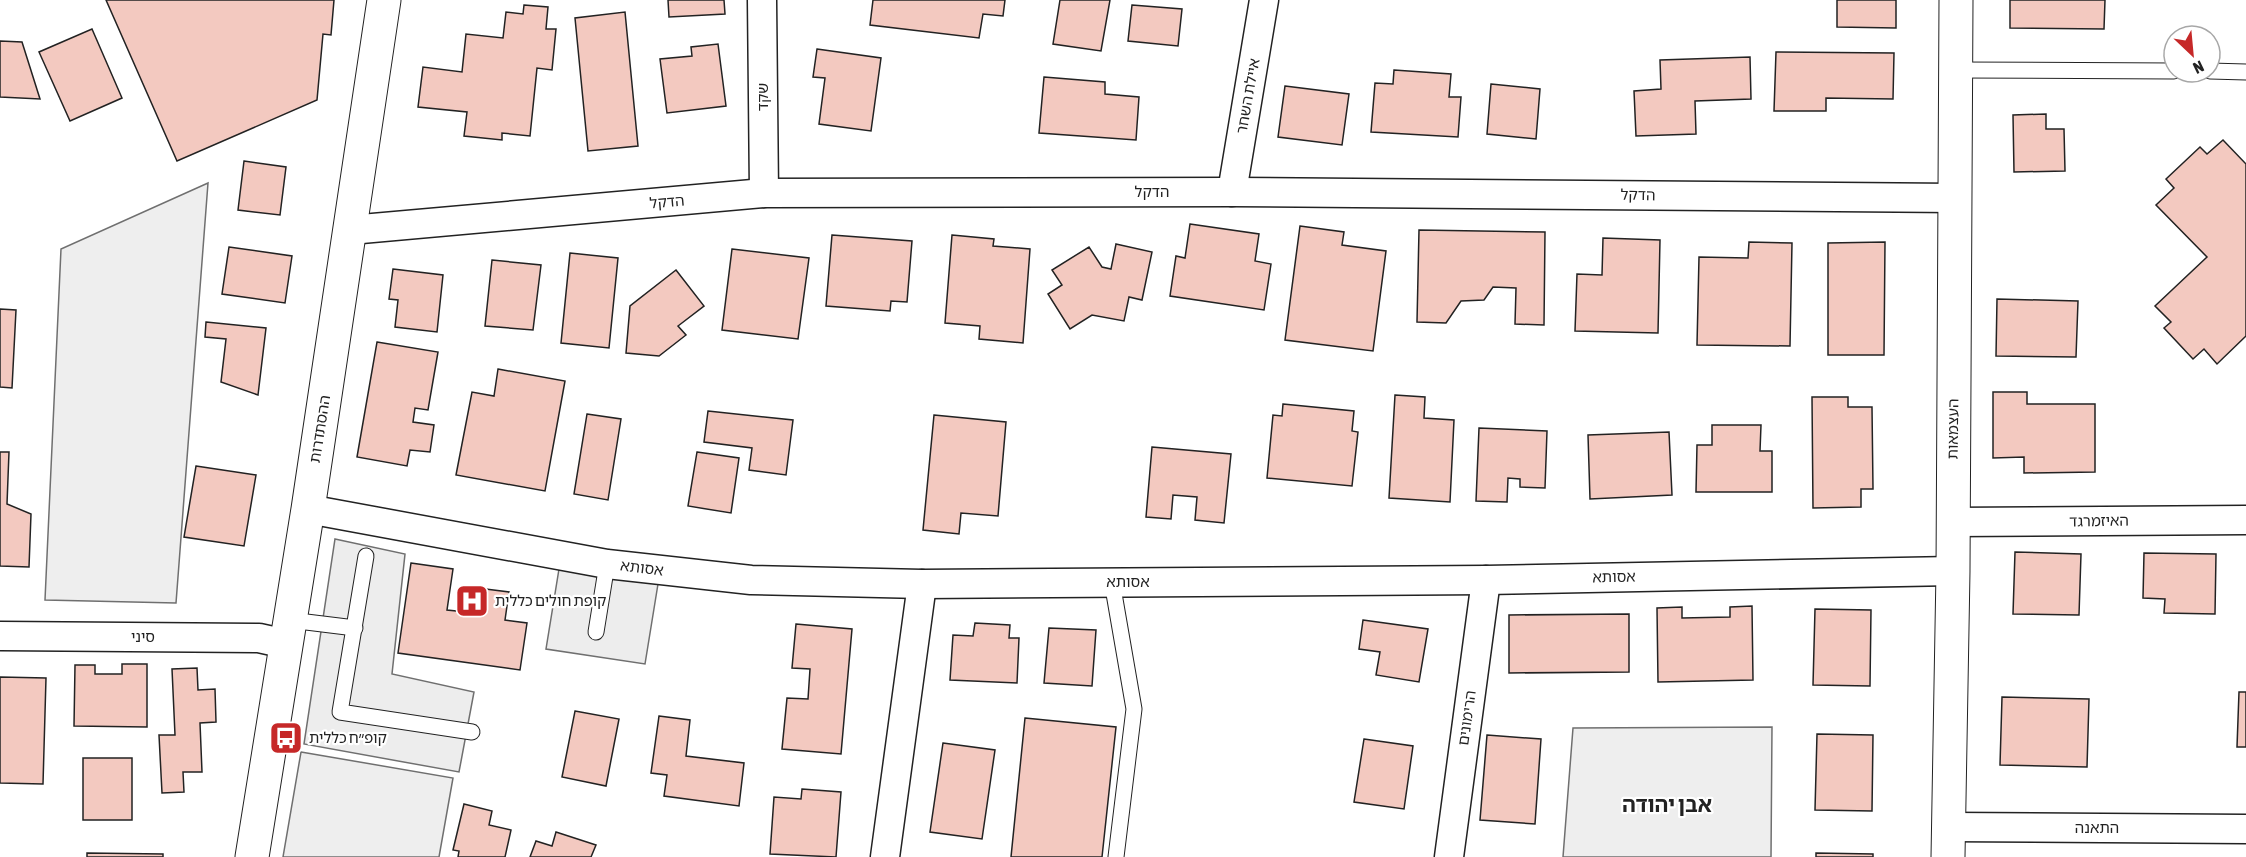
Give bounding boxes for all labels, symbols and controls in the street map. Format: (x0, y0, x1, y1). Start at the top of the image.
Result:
north arrow (2162, 24, 2222, 84)
street label: איילת השחר (1233, 57, 1262, 135)
text: N (2190, 57, 2207, 78)
street label: שקד (754, 83, 771, 111)
street label: הדקל (1135, 183, 1169, 200)
street label: הדקל (1620, 186, 1656, 203)
street label: הדקל (649, 192, 685, 211)
street label: ההסתדרות (306, 394, 333, 464)
street label: העצמאות (1943, 398, 1962, 460)
street label: האיזמרגד (2069, 511, 2129, 530)
street label: אסותא (619, 556, 665, 579)
street label: אסותא (1592, 568, 1636, 585)
street label: אסותא (1106, 573, 1150, 590)
hospital icon: קופת חולים כללית (454, 583, 490, 619)
place label: קופת חולים כללית (495, 592, 606, 609)
street label: סיני (131, 628, 155, 645)
street label: הרימונים (1454, 689, 1479, 747)
bus stop icon: קופ״ח כללית (268, 720, 304, 756)
place label: קופ״ח כללית (309, 729, 387, 746)
district label: אבן יהודה (1622, 792, 1712, 816)
street label: התאנה (2075, 819, 2119, 836)

